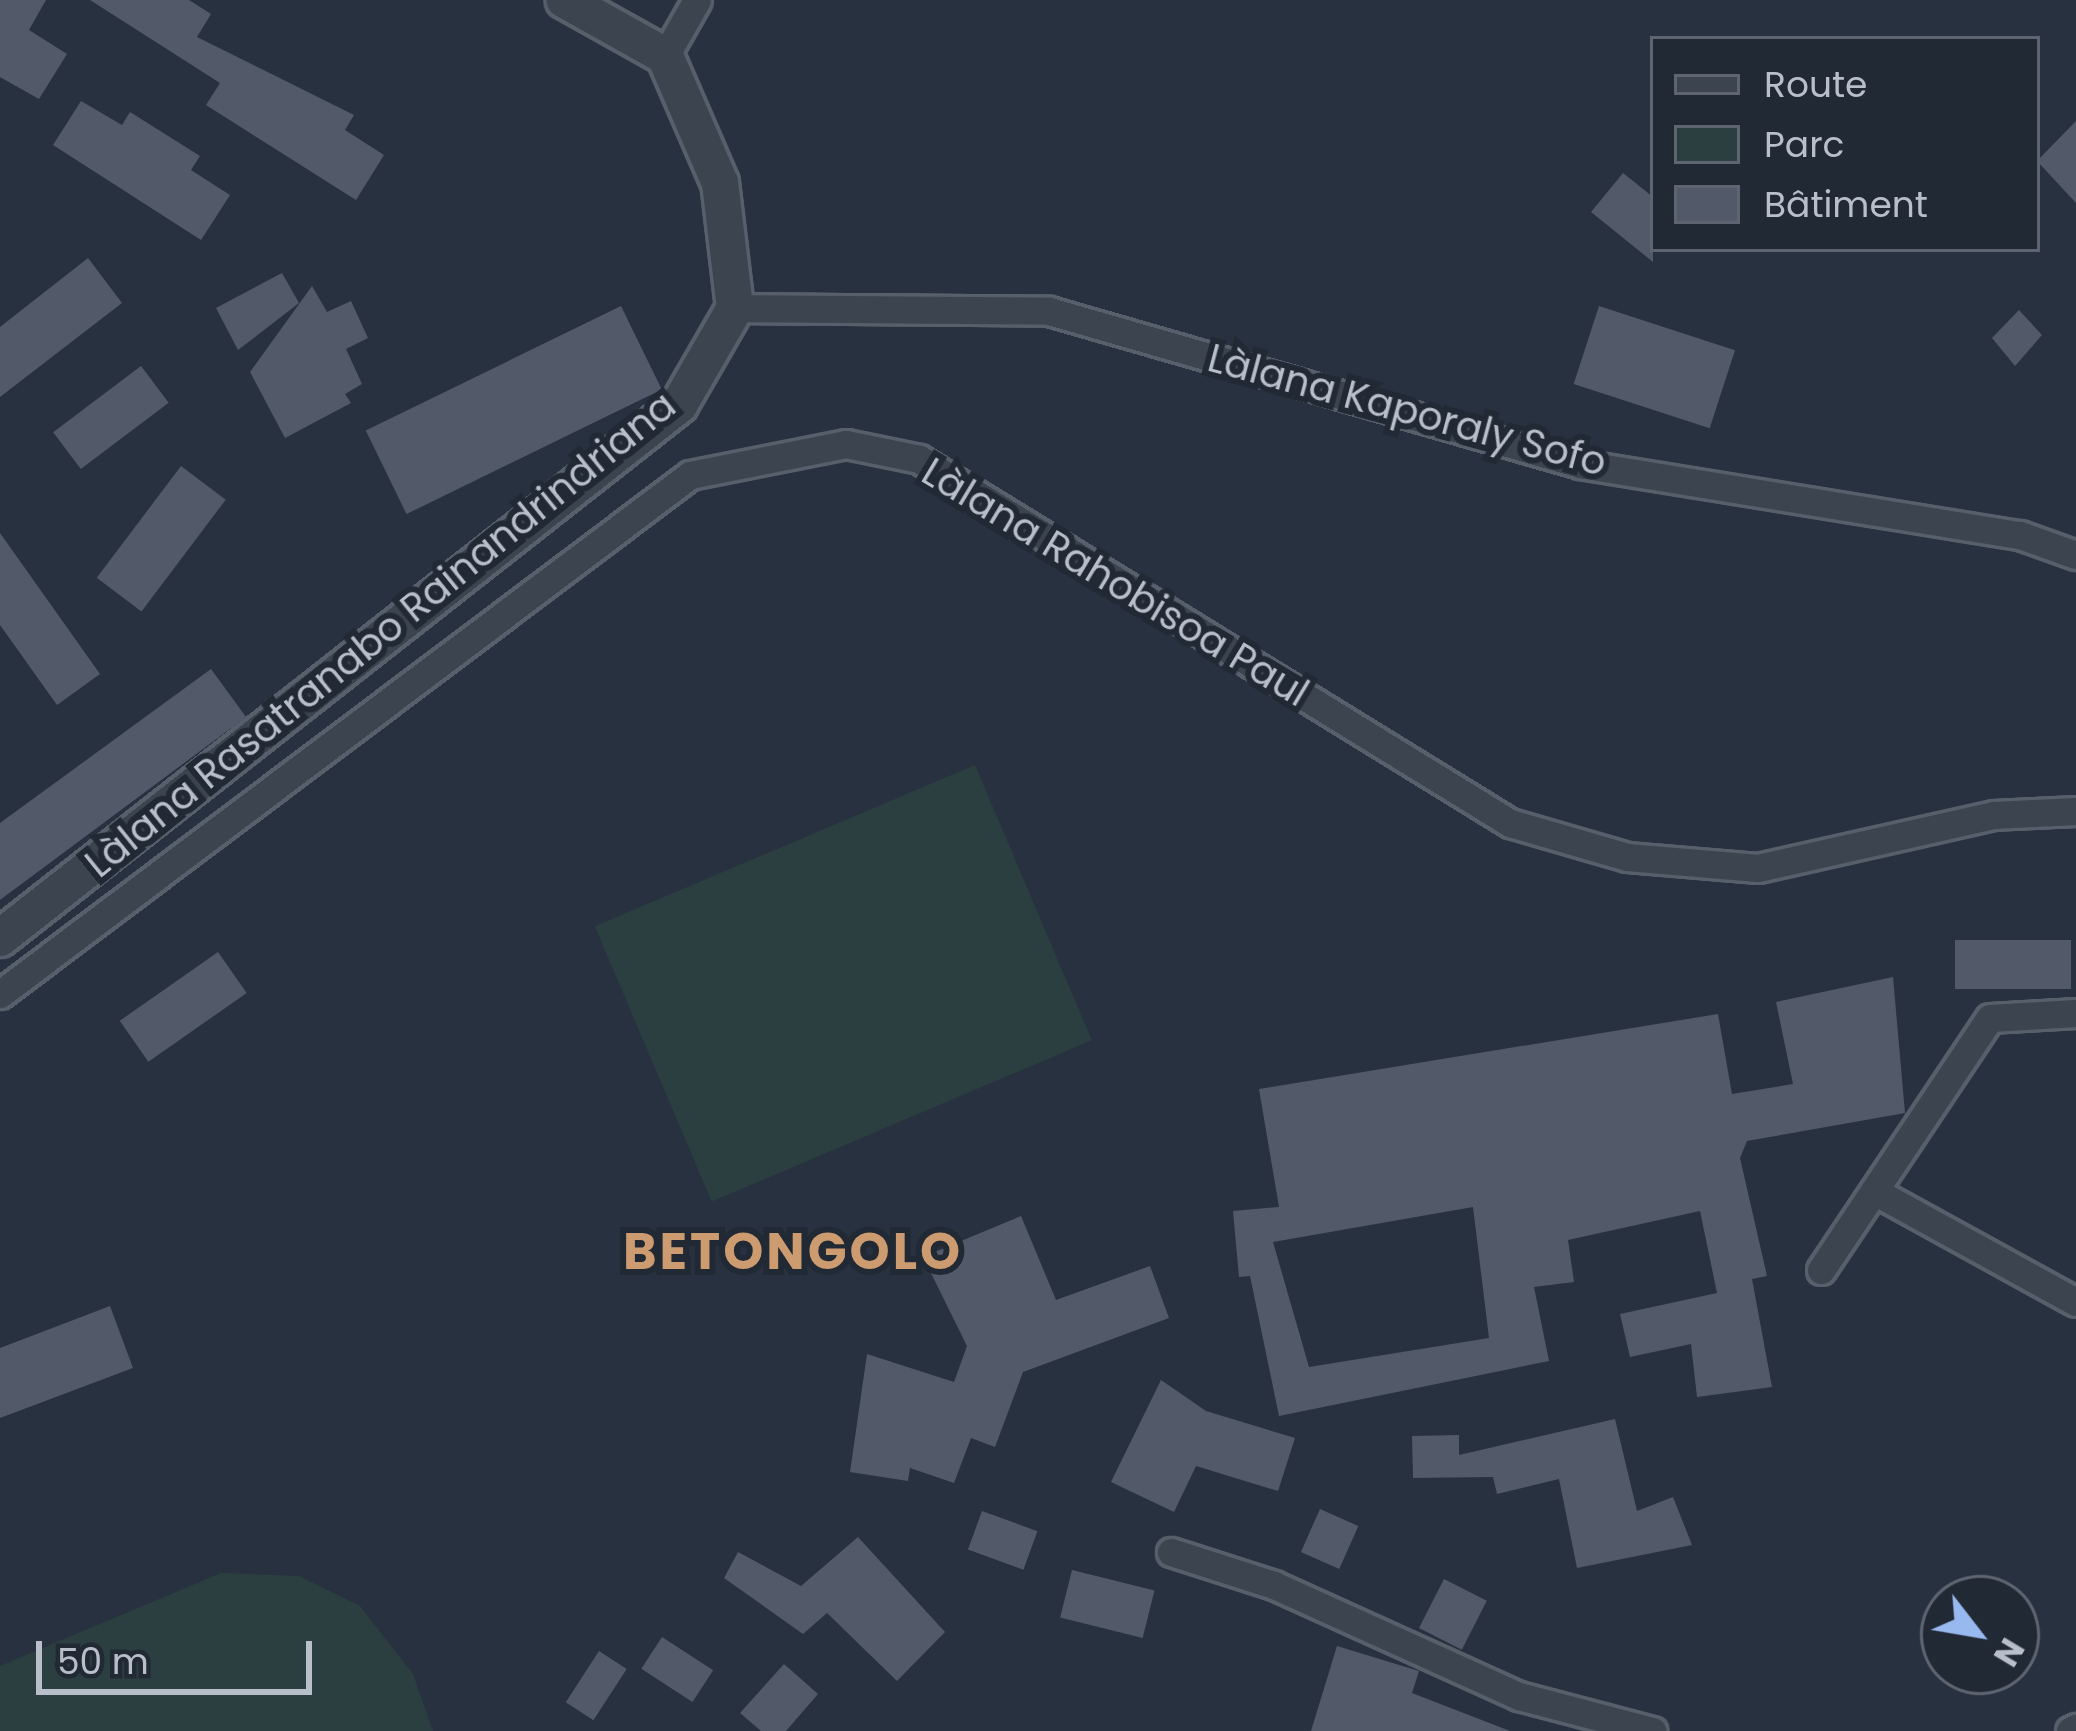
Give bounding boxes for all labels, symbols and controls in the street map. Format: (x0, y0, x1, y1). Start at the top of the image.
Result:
legend (1650, 36, 2040, 252)
text: Route (1764, 59, 1867, 110)
text: Parc (1764, 119, 1844, 170)
text: Bâtiment (1764, 179, 1928, 230)
street label: Làlana Kaporaly Sofo (1203, 335, 1611, 487)
street label: Làlana Rasatranabo Rainandrindriana (77, 382, 685, 888)
street label: Làlana Rahobisoa Paul (913, 449, 1317, 717)
district label: BETONGOLO (623, 1220, 963, 1282)
north arrow (1920, 1575, 2040, 1695)
scale bar (42, 1617, 318, 1691)
text: N (1982, 1630, 2035, 1675)
text: 50 m (57, 1636, 149, 1687)

